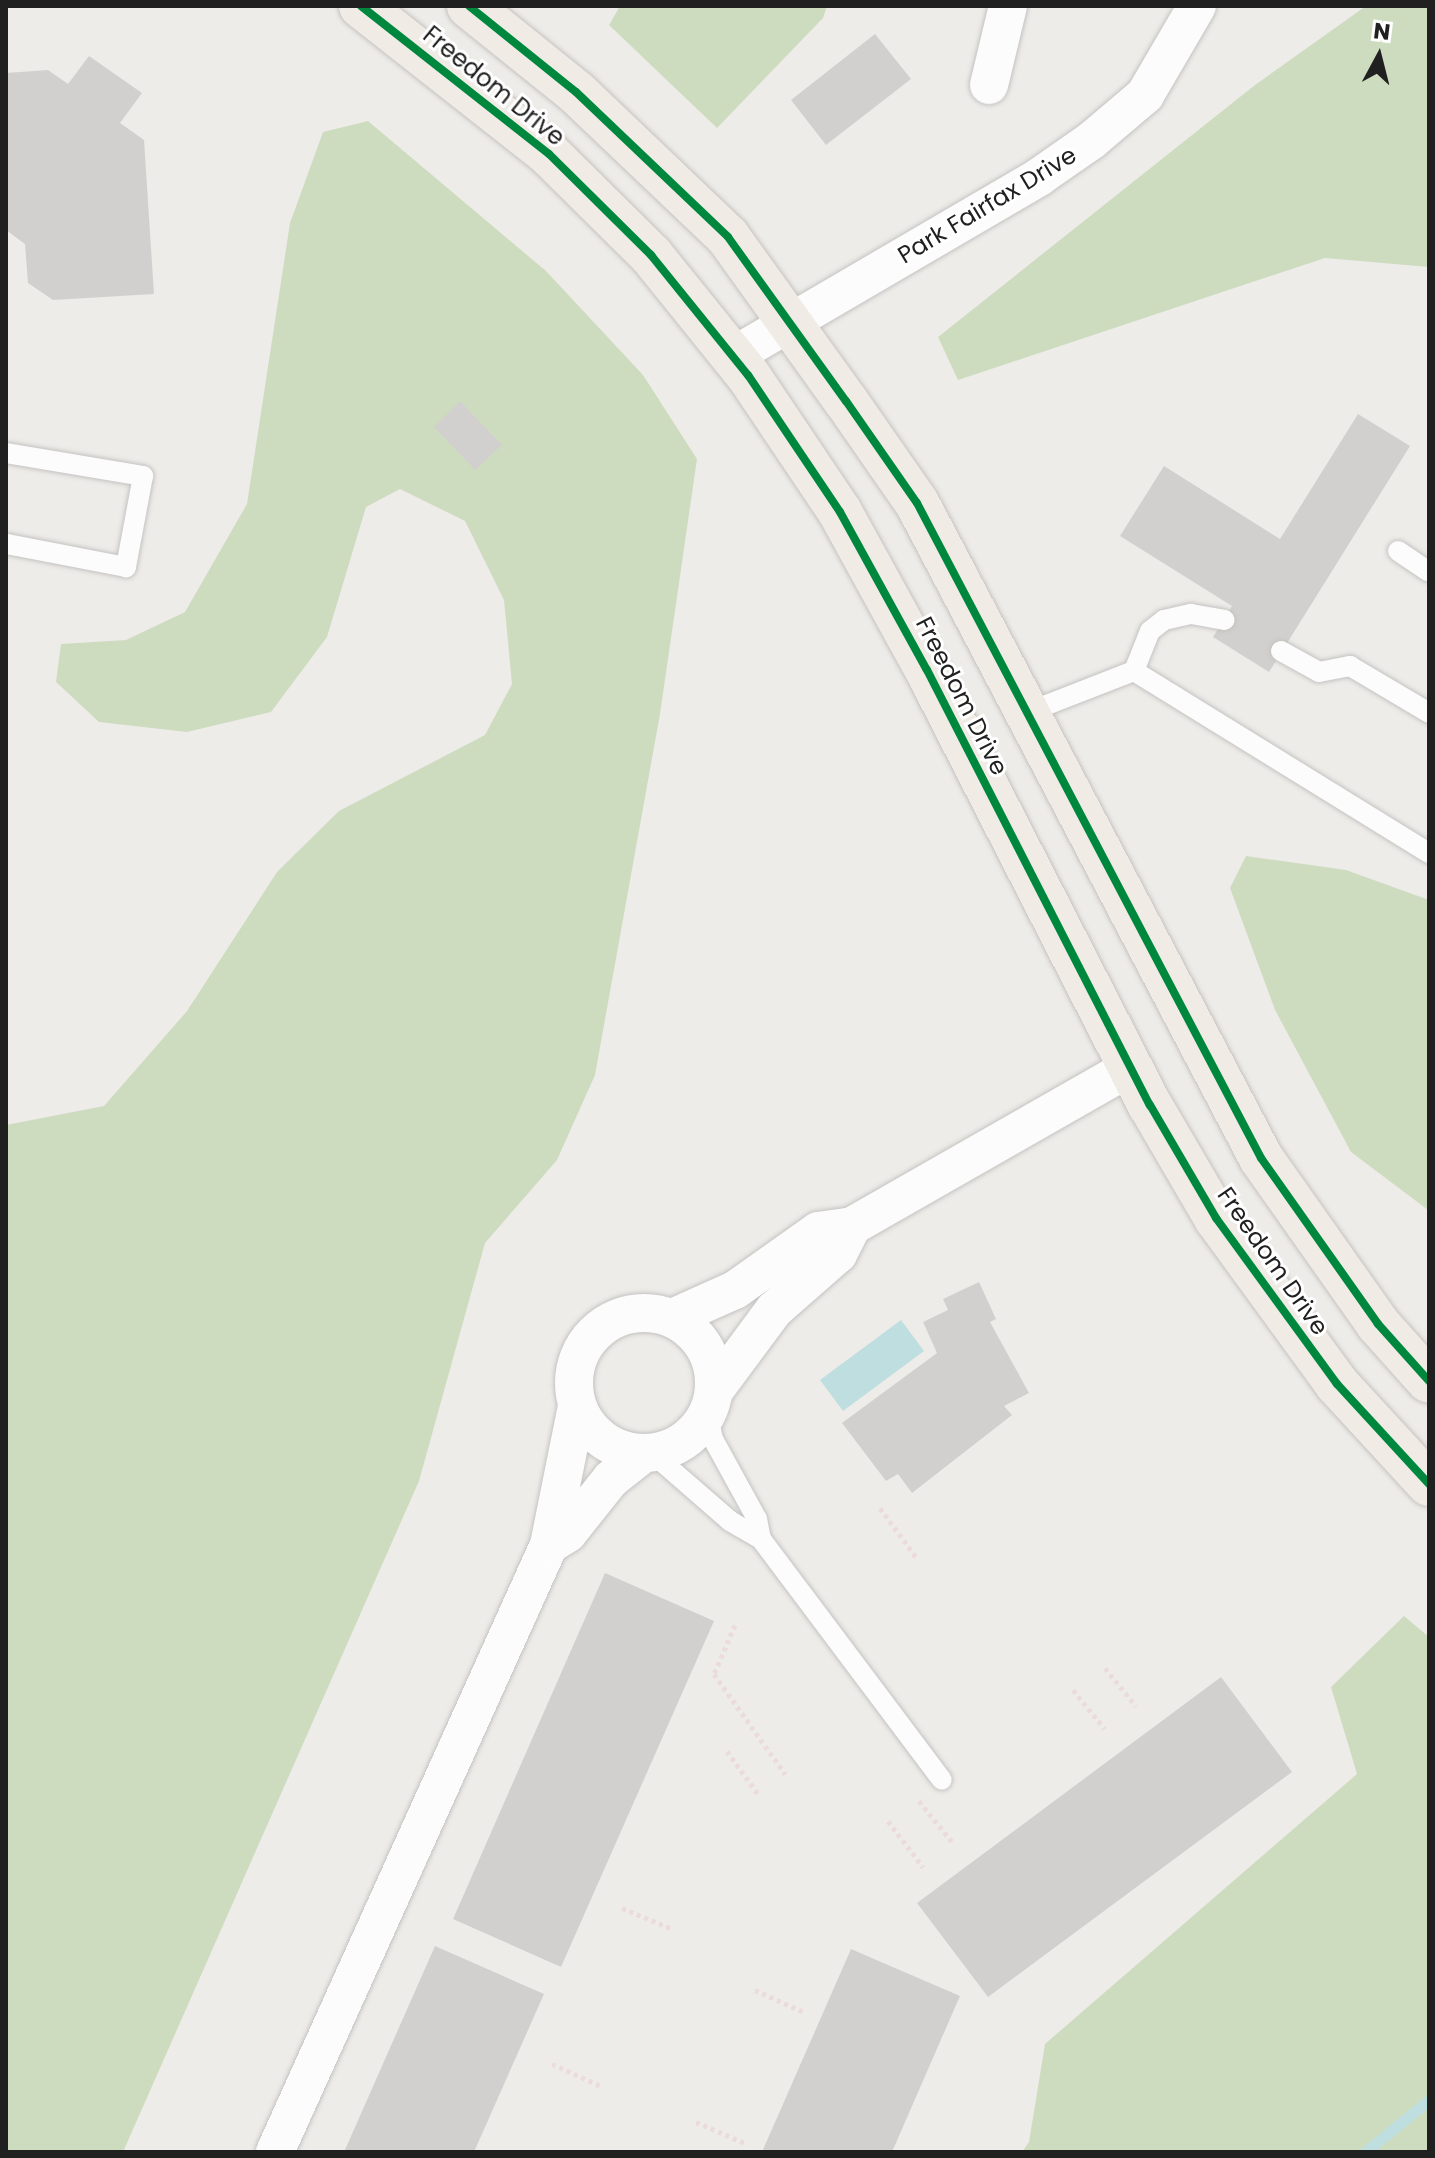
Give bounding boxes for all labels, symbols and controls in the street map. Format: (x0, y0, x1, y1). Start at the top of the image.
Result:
text: N (1372, 15, 1392, 48)
north arrow (1339, 16, 1419, 96)
street label: Freedom Drive (417, 20, 571, 152)
street label: Park Fairfax Drive (892, 140, 1082, 270)
street label: Freedom Drive (910, 612, 1014, 780)
street label: Freedom Drive (1211, 1182, 1335, 1340)

